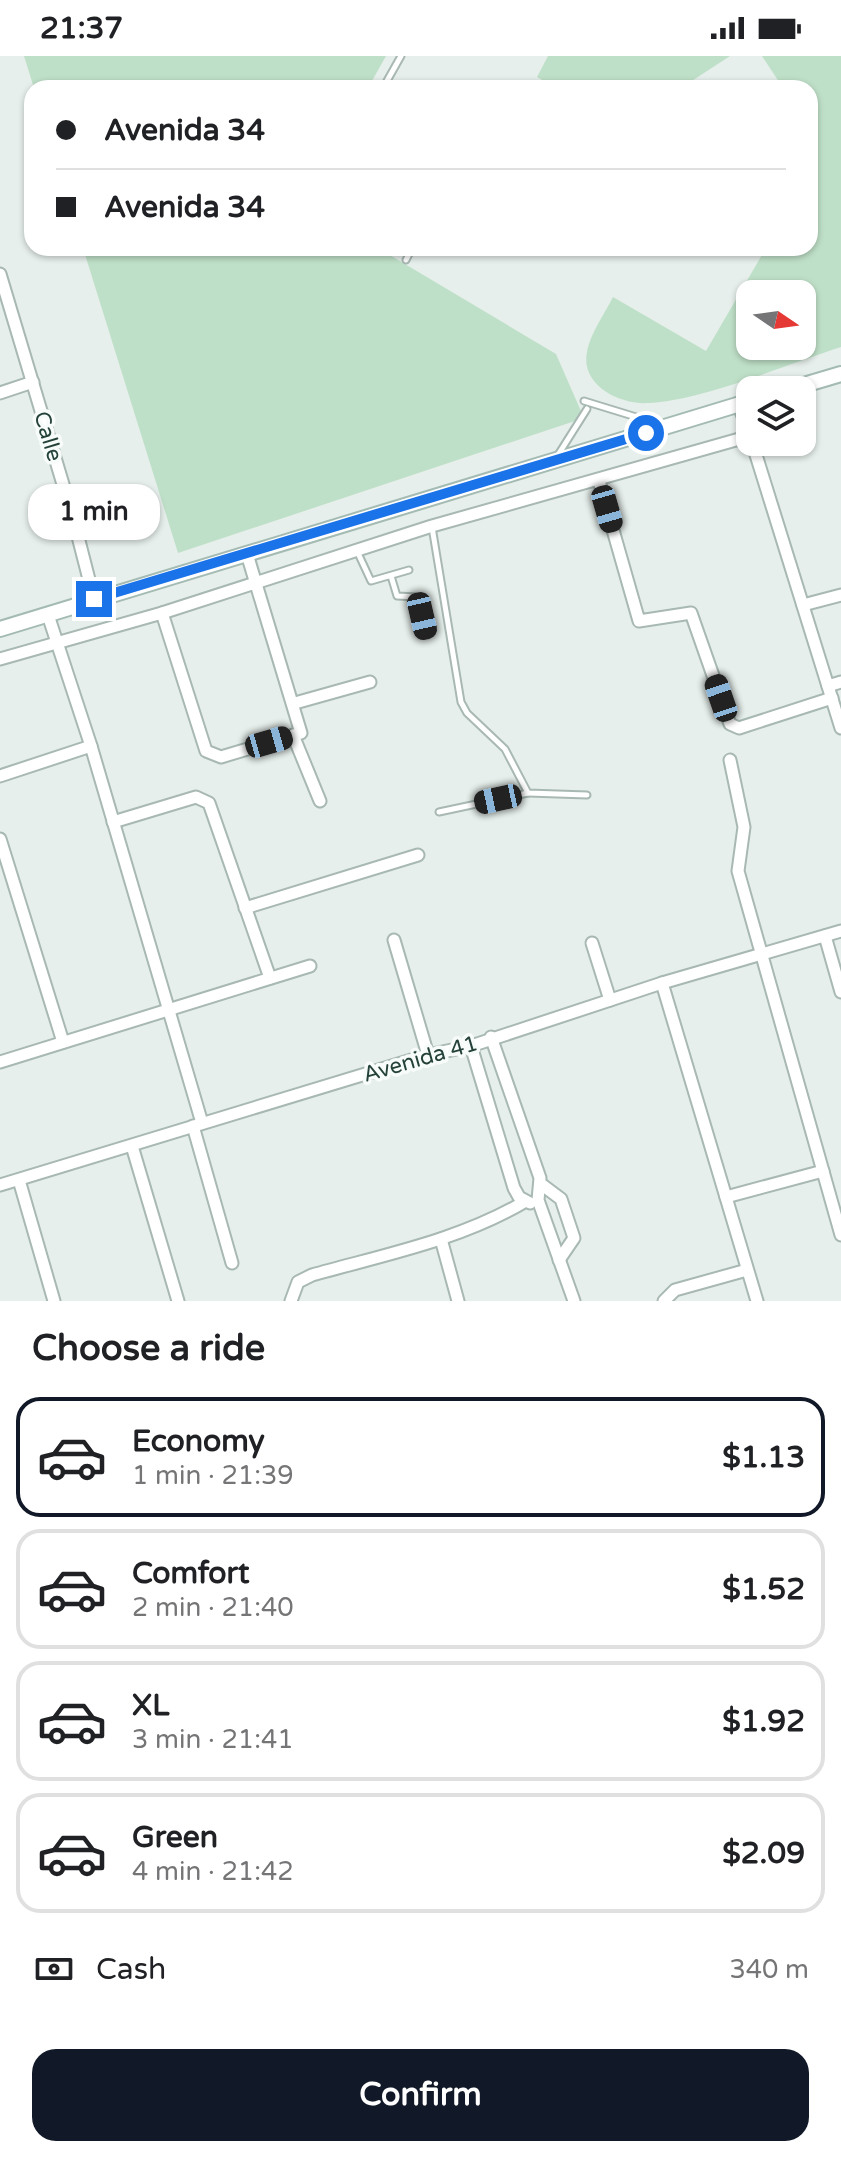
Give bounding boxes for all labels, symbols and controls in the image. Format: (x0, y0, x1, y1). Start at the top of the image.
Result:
text: 21:37 (40, 10, 123, 47)
text: Avenida 34 (104, 112, 265, 149)
text: Avenida 34 (104, 189, 265, 226)
north arrow (736, 280, 816, 360)
map controls (736, 280, 816, 456)
button: layers (736, 376, 816, 456)
street label: Calle (28, 408, 68, 465)
route start (628, 415, 664, 451)
callout: 1 min (28, 483, 160, 539)
car (589, 483, 625, 535)
text: 1 min (59, 496, 129, 527)
route end (76, 581, 112, 617)
car (405, 590, 439, 642)
car (702, 671, 740, 725)
car (243, 724, 295, 760)
car (472, 782, 524, 816)
street label: Avenida 41 (360, 1030, 481, 1088)
text: Choose a ride (32, 1327, 265, 1370)
icon: car (36, 1421, 108, 1493)
text: Economy (132, 1423, 265, 1460)
text: $1.13 (722, 1439, 805, 1476)
text: 1 min · 21:39 (132, 1460, 294, 1491)
icon: car (36, 1553, 108, 1625)
text: Comfort (132, 1555, 250, 1592)
text: $1.52 (722, 1571, 805, 1608)
text: 2 min · 21:40 (132, 1592, 294, 1623)
icon: car (36, 1685, 108, 1757)
text: XL (132, 1687, 169, 1724)
text: $1.92 (722, 1703, 805, 1740)
text: 3 min · 21:41 (132, 1724, 294, 1755)
icon: car (36, 1817, 108, 1889)
text: Green (132, 1819, 218, 1856)
text: $2.09 (722, 1835, 805, 1872)
text: 4 min · 21:42 (132, 1856, 294, 1887)
icon: cash (32, 1947, 76, 1991)
text: Cash (96, 1951, 166, 1988)
text: 340 m (729, 1954, 809, 1985)
button: Confirm (32, 2049, 809, 2141)

